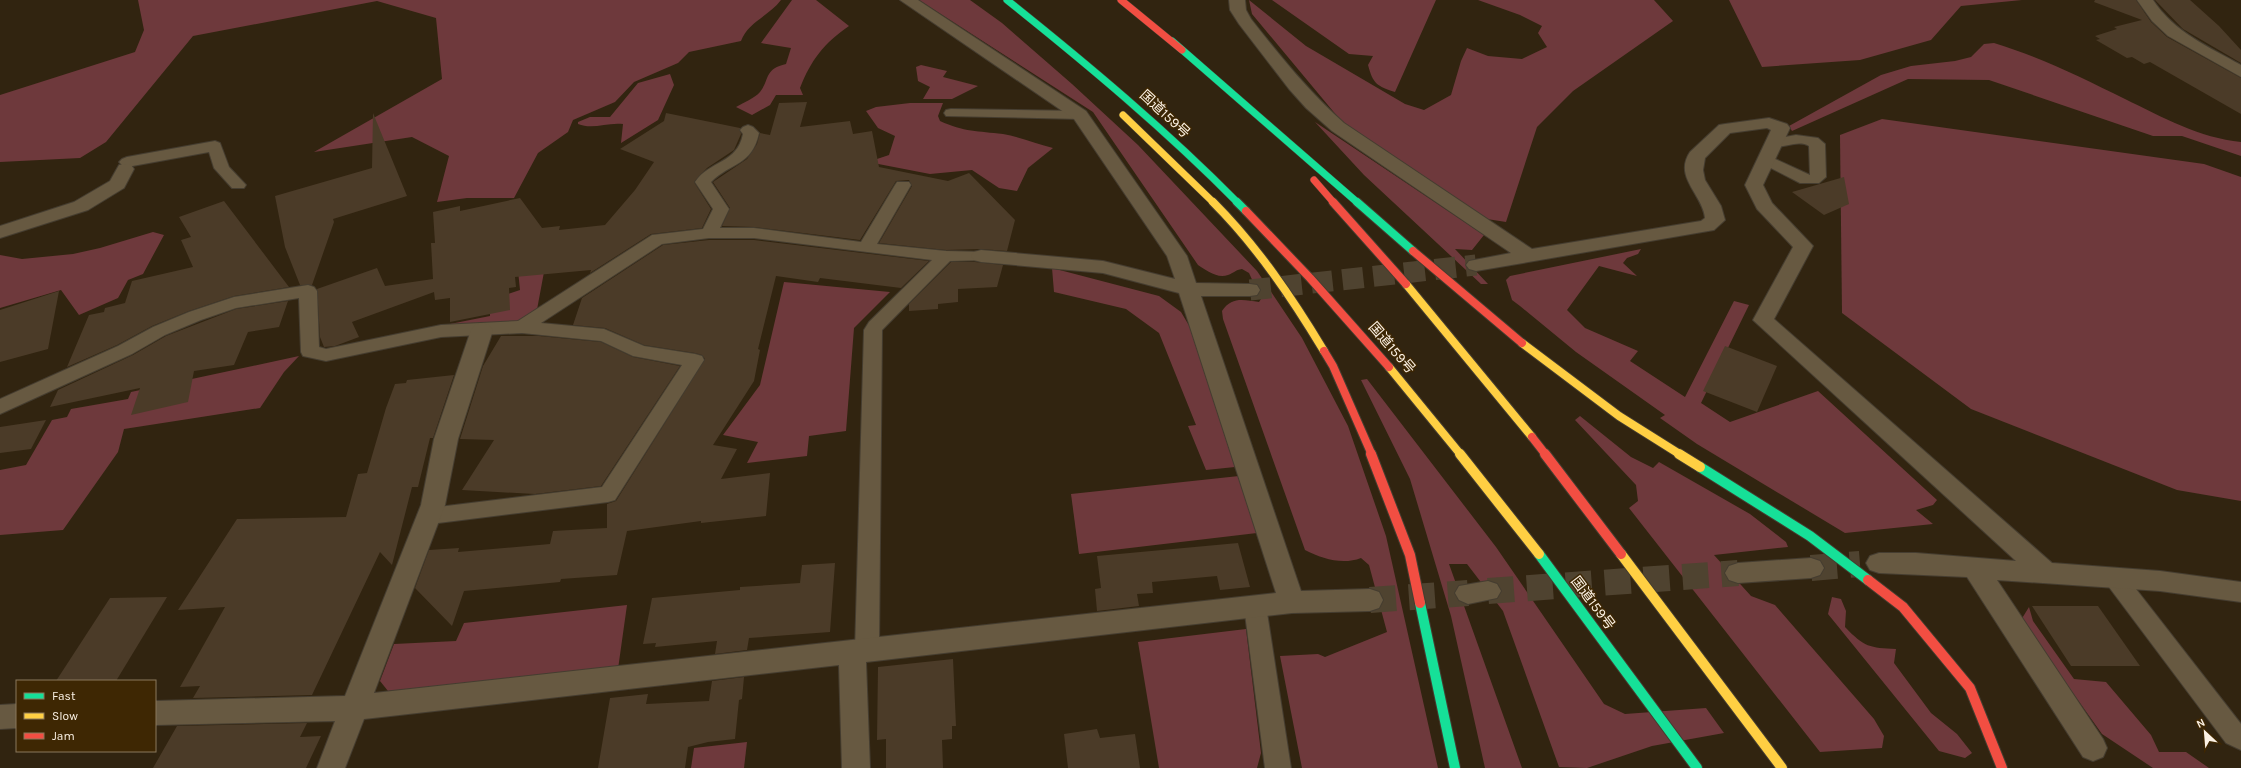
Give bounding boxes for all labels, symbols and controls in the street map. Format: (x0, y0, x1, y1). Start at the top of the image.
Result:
street label: 国道159号 (1136, 86, 1194, 142)
street label: 国道159号 (1365, 319, 1419, 377)
street label: 国道159号 (1567, 573, 1619, 633)
legend (16, 680, 156, 752)
text: Fast (52, 689, 76, 703)
text: Slow (52, 709, 78, 723)
north arrow (2185, 712, 2225, 752)
text: N (2194, 716, 2207, 731)
text: Jam (52, 729, 75, 743)

